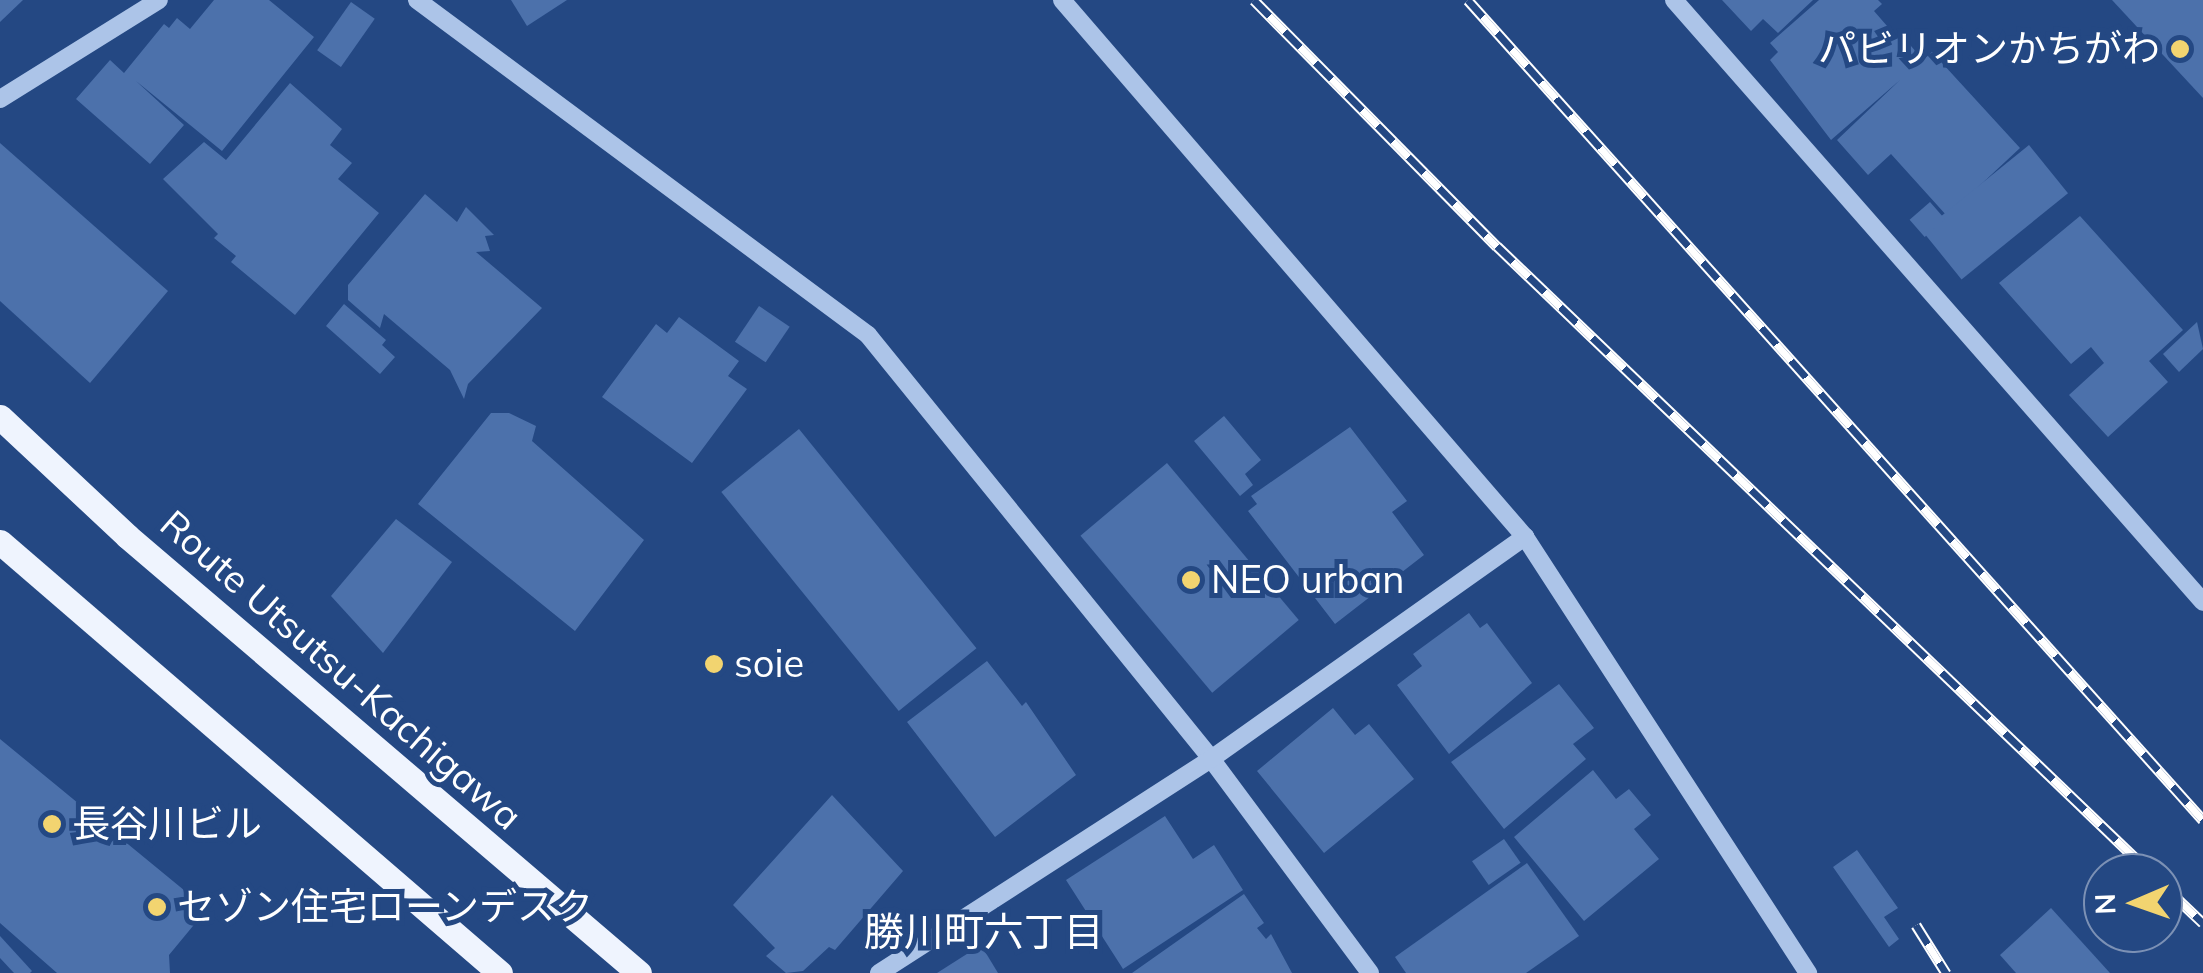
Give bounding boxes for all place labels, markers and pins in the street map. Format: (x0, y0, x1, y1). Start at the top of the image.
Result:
place label: パビリオンかちがわ (1818, 26, 2160, 72)
marker: パビリオンかちがわ (2169, 38, 2191, 60)
place label: NEO urban (1211, 557, 1404, 603)
marker: NEO urban (1180, 569, 1202, 591)
place label: soie (734, 641, 804, 687)
marker: soie (703, 653, 725, 675)
place label: 長谷川ビル (72, 801, 262, 847)
marker: 長谷川ビル (41, 813, 63, 835)
place label: セゾン住宅ローンデスク (177, 884, 595, 930)
marker: セゾン住宅ローンデスク (146, 896, 168, 918)

